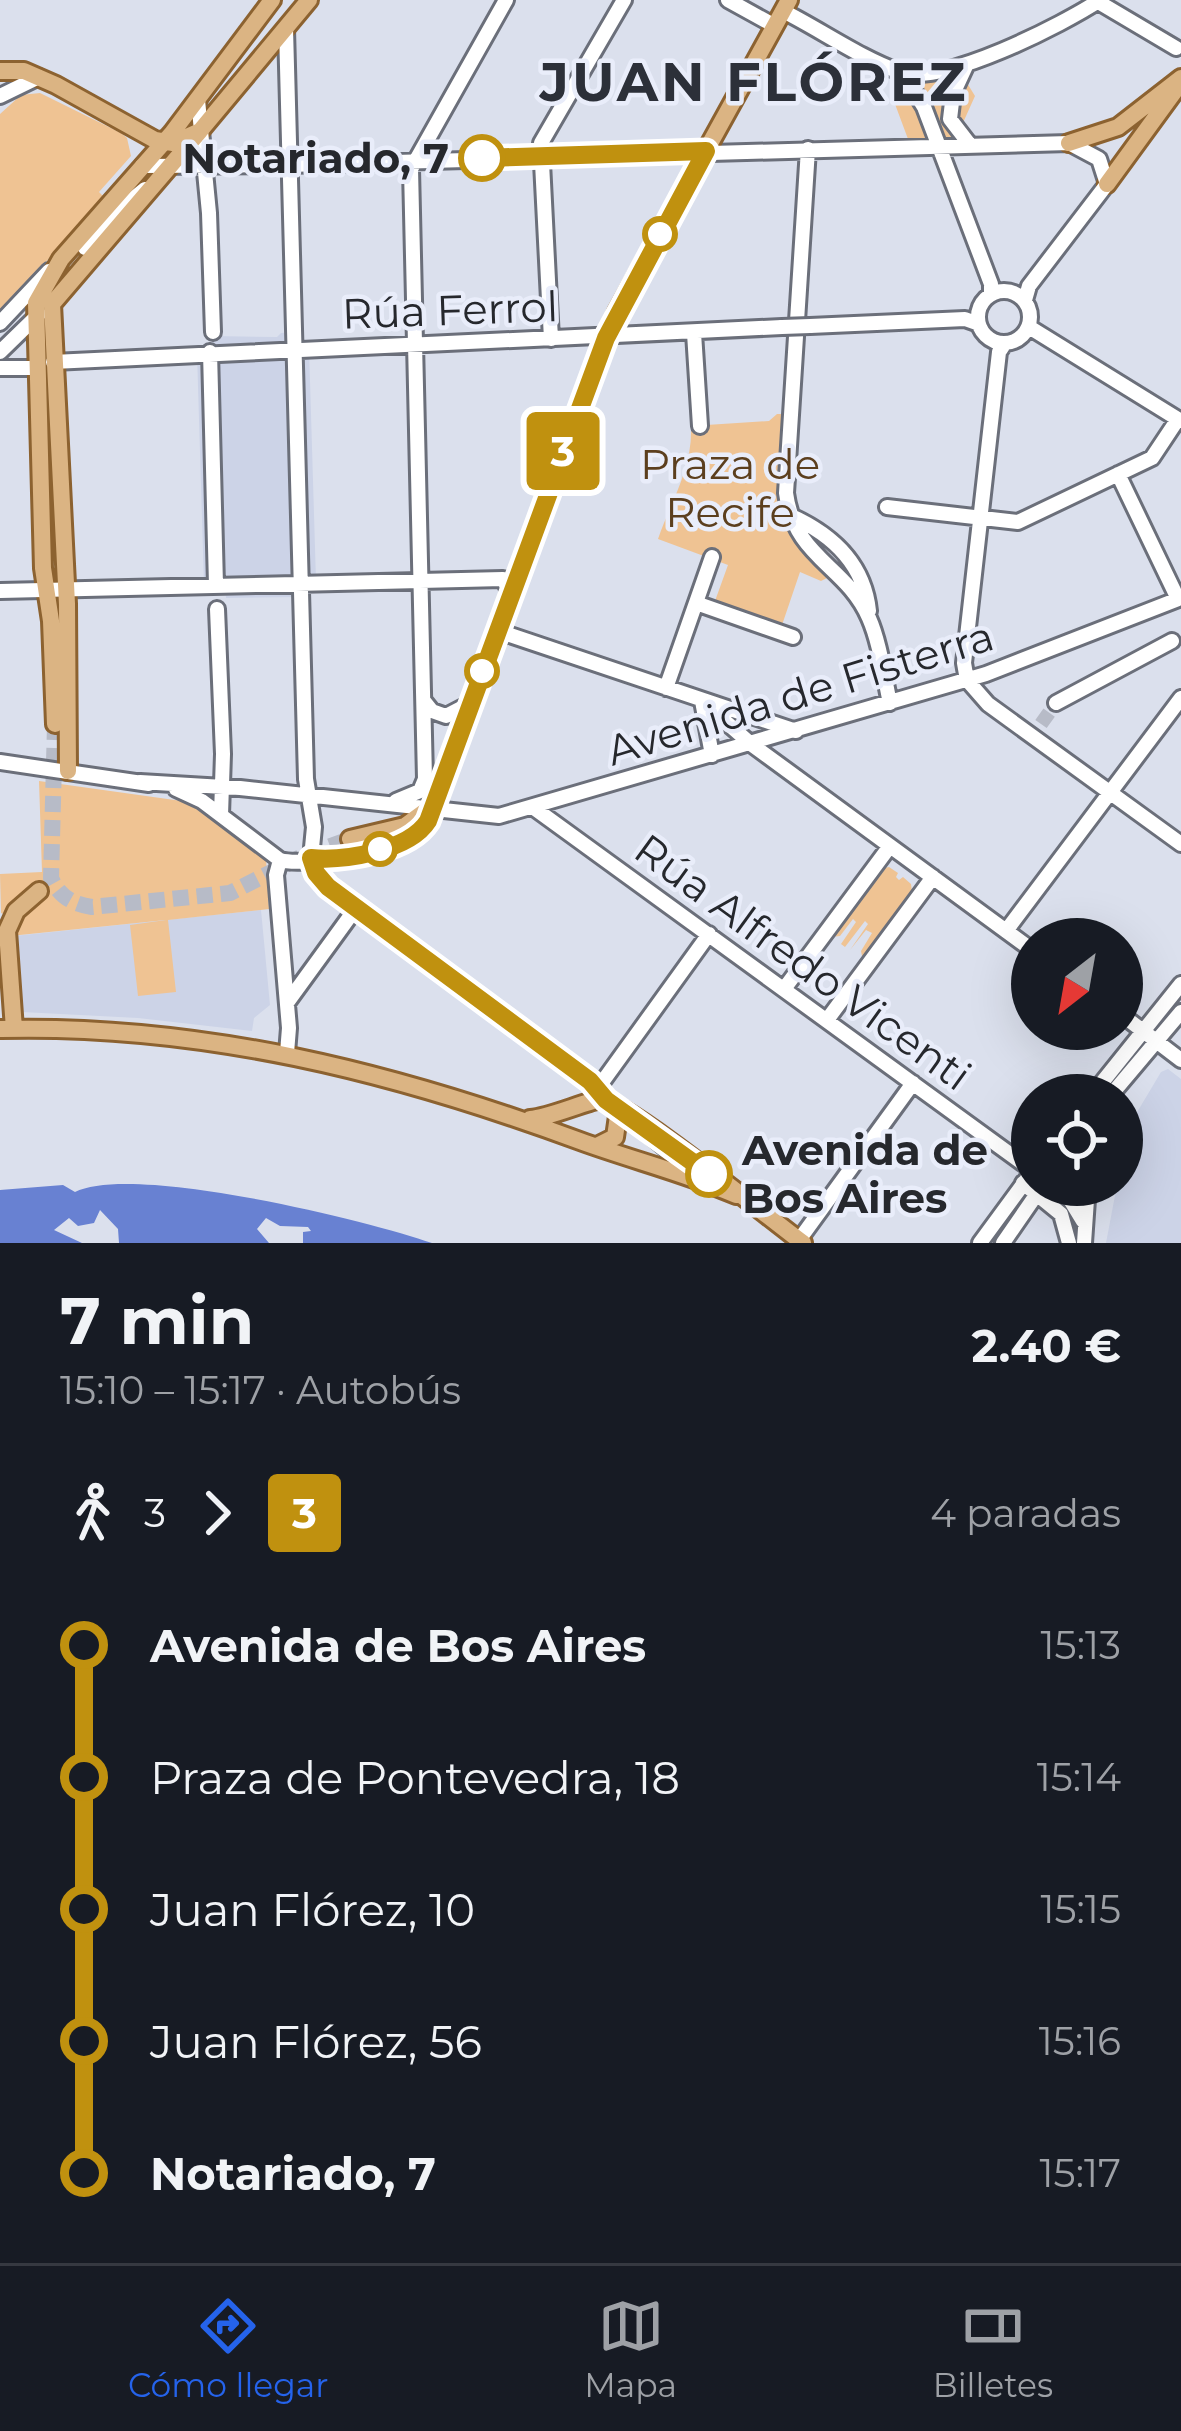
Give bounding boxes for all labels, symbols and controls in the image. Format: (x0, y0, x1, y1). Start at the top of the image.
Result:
district label: JUAN FLÓREZ (539, 49, 968, 115)
place label: Notariado, 7 (182, 132, 449, 184)
marker: Notariado, 7 (460, 136, 504, 180)
unlabelled marker (644, 218, 676, 250)
street label: Rúa Ferrol (341, 280, 559, 340)
line badge: 3 (524, 412, 602, 490)
text: 3 (551, 425, 575, 477)
park label: Praza de Recife (640, 438, 820, 538)
street label: Avenida de Fisterra (600, 609, 1000, 777)
unlabelled marker (466, 655, 498, 687)
street label: Rúa Alfredo Vicenti (625, 823, 981, 1101)
unlabelled marker (364, 833, 396, 865)
north arrow (1011, 918, 1143, 1050)
map controls (1011, 918, 1143, 1206)
button: locate (1011, 1074, 1143, 1206)
place label: Avenida de Bos Aires (741, 1124, 988, 1224)
marker: Avenida de Bos Aires (687, 1152, 731, 1196)
text: 7 min (60, 1280, 254, 1361)
text: 2.40 € (971, 1318, 1121, 1373)
text: 15:10 – 15:17 · Autobús (60, 1366, 461, 1414)
icon: walk (60, 1480, 126, 1546)
icon: forward (184, 1480, 250, 1546)
text: 3 (292, 1487, 317, 1539)
text: 3 (144, 1489, 166, 1537)
text: 4 paradas (930, 1489, 1121, 1537)
text: Avenida de Bos Aires (150, 1618, 646, 1673)
text: 15:13 (1041, 1621, 1121, 1669)
text: Praza de Pontevedra, 18 (150, 1750, 680, 1805)
text: 15:14 (1037, 1753, 1121, 1801)
text: Juan Flórez, 10 (150, 1882, 475, 1937)
text: 15:15 (1040, 1885, 1121, 1933)
text: Juan Flórez, 56 (150, 2014, 482, 2069)
text: 15:16 (1039, 2017, 1121, 2065)
text: Notariado, 7 (150, 2146, 436, 2201)
text: 15:17 (1040, 2149, 1121, 2197)
tab: Cómo llegar (128, 2293, 329, 2405)
tab: Mapa (584, 2293, 677, 2405)
tab: Billetes (933, 2293, 1053, 2405)

